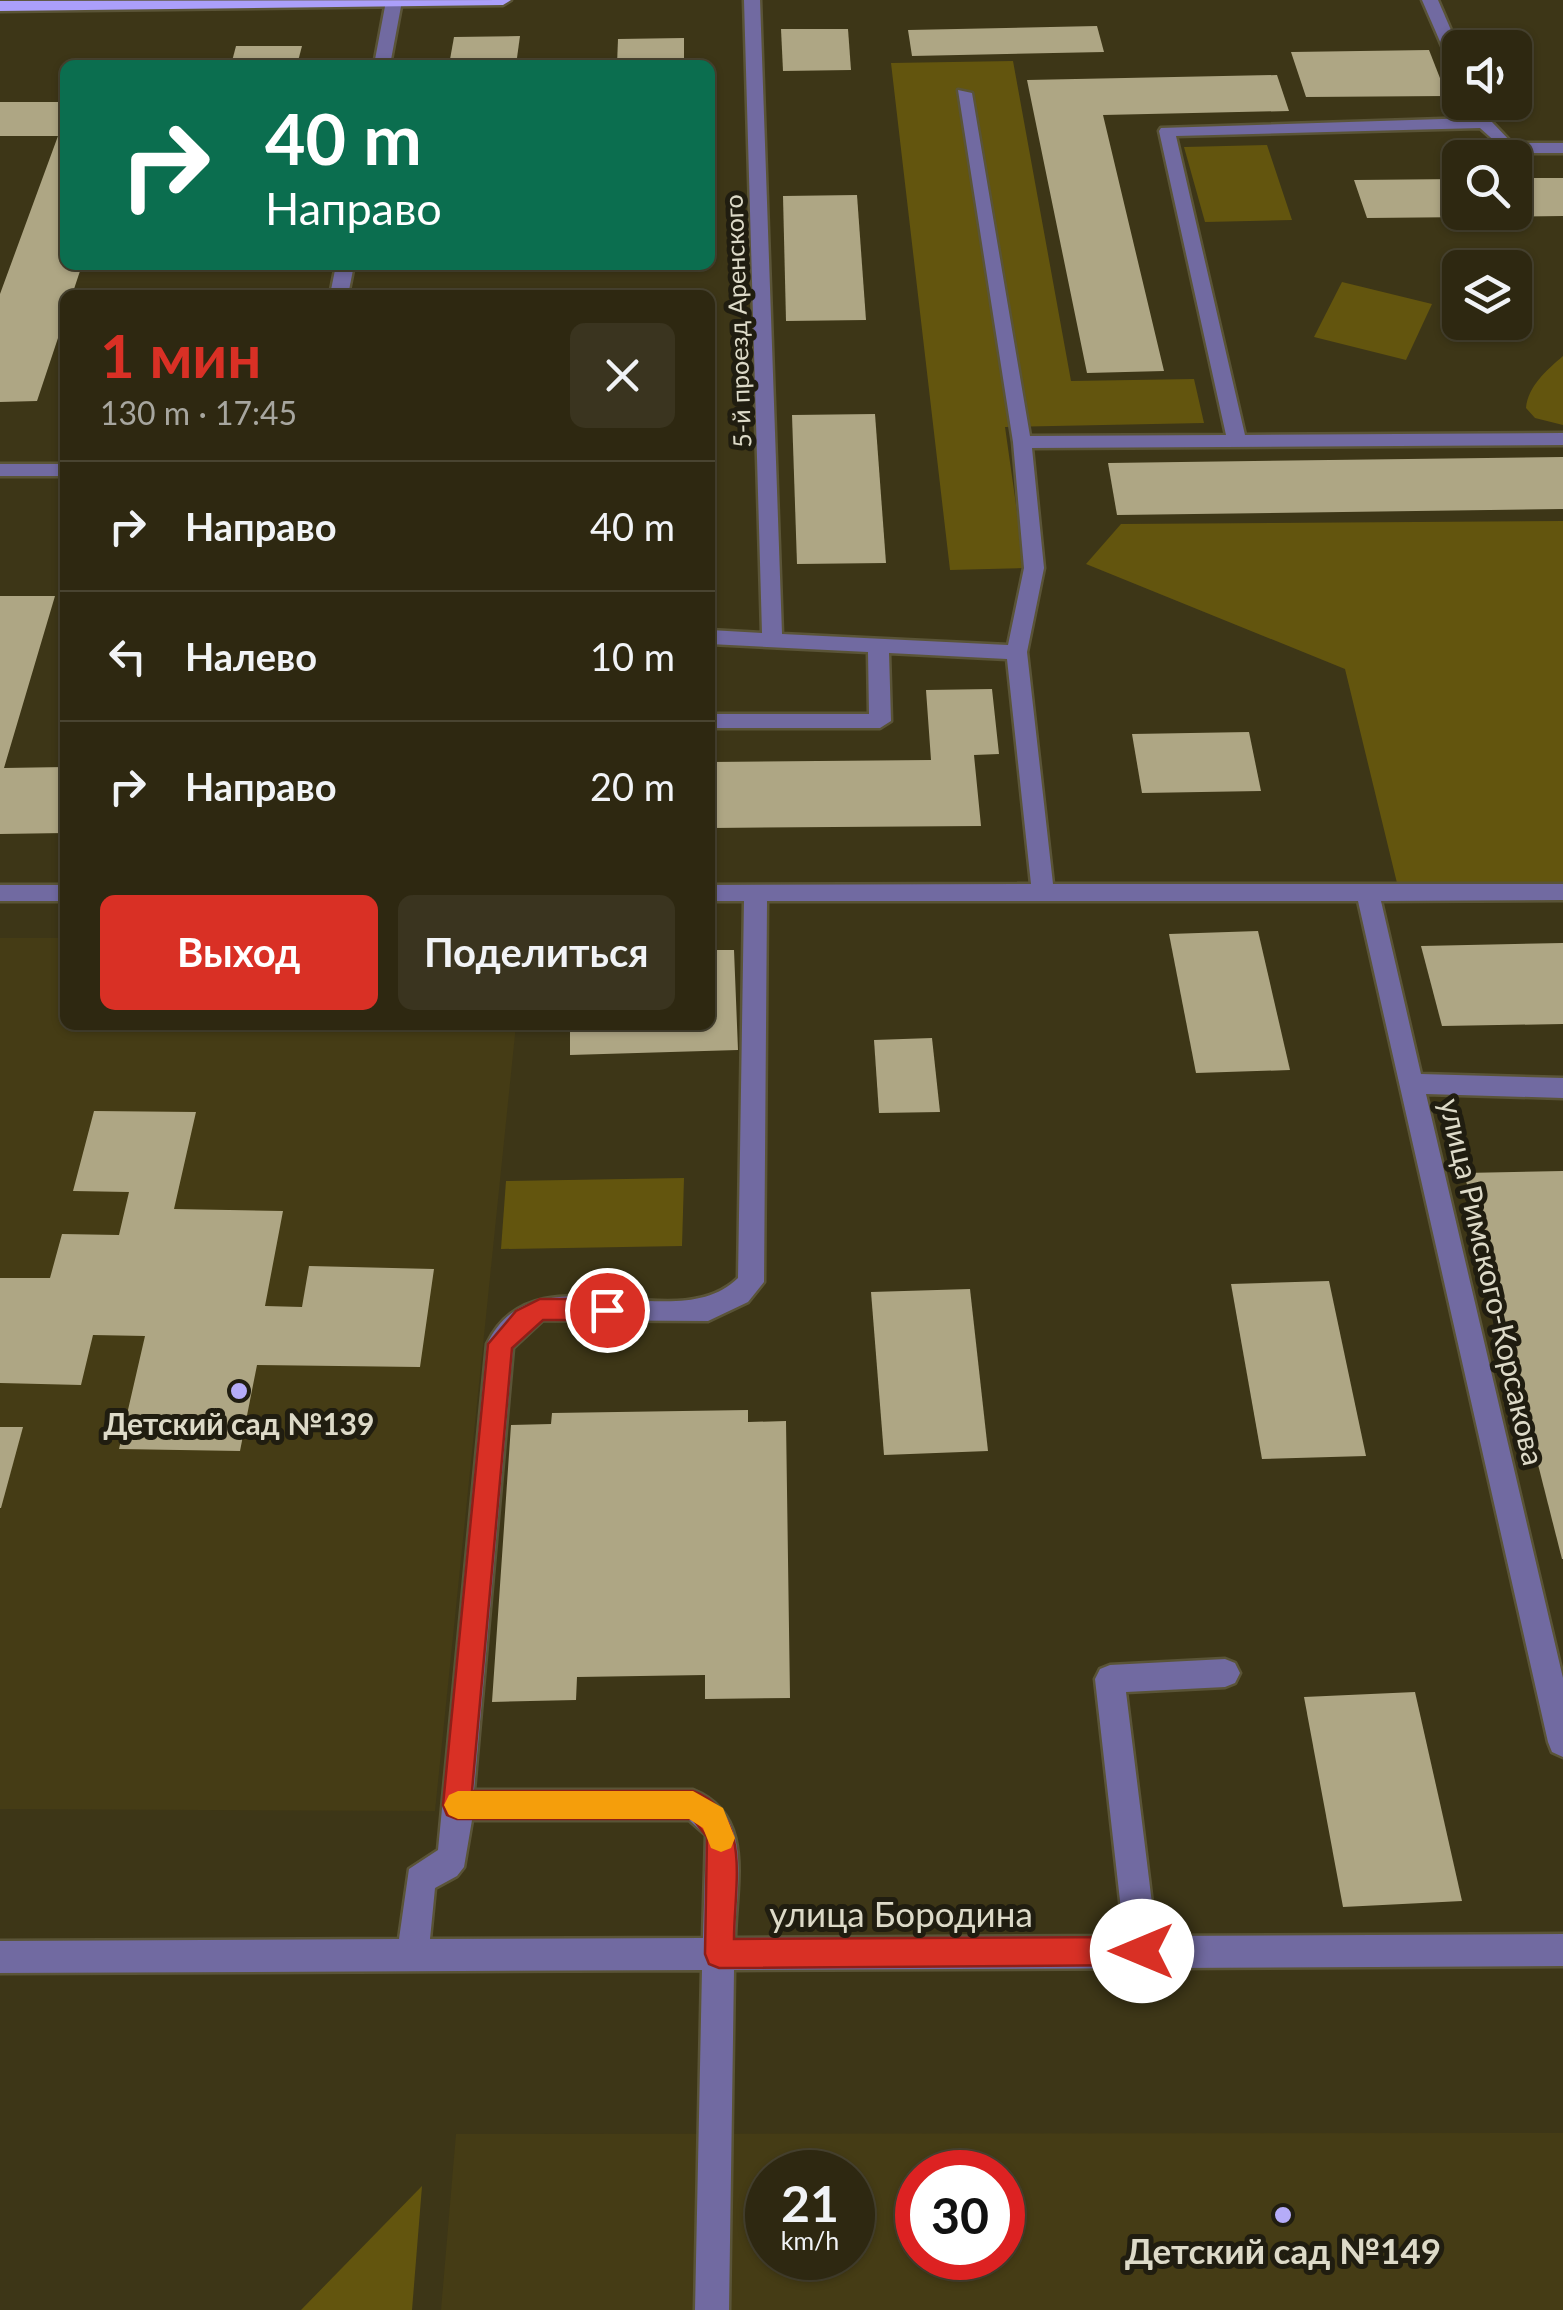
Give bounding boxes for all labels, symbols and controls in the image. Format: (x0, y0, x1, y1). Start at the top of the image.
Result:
map controls (1442, 30, 1532, 340)
button: sound (1442, 30, 1532, 120)
text: 40 m (265, 96, 422, 180)
icon: right (100, 100, 230, 230)
button: search (1442, 140, 1532, 230)
text: Направо (265, 181, 442, 235)
street label: 5-й проезд Аренского (718, 194, 756, 448)
button: layers (1442, 250, 1532, 340)
text: 1 мин (100, 319, 262, 391)
button: close (570, 323, 675, 428)
text: 130 m · 17:45 (100, 393, 297, 432)
icon: right (100, 499, 155, 554)
text: Направо (185, 503, 337, 549)
text: 40 m (590, 503, 675, 549)
icon: left (100, 629, 155, 684)
text: Налево (185, 633, 317, 679)
text: 10 m (590, 633, 675, 679)
icon: right (100, 759, 155, 814)
text: Направо (185, 763, 337, 809)
text: 20 m (590, 763, 675, 809)
button: Выход (100, 895, 378, 1010)
button: Поделиться (398, 895, 675, 1010)
street label: улица Римского-Корсакова (1433, 1095, 1553, 1469)
pin (565, 1268, 650, 1353)
icon: arrive (580, 1283, 635, 1338)
marker: Детский сад №139 (228, 1380, 250, 1402)
place label: Детский сад №139 (104, 1405, 374, 1441)
street label: улица Бородина (769, 1892, 1033, 1934)
position arrow (1090, 1899, 1194, 2003)
speed limit sign: 30 (895, 2150, 1025, 2280)
text: 21 (781, 2173, 839, 2233)
marker: Детский сад №149 (1272, 2204, 1294, 2226)
text: km/h (781, 2225, 839, 2255)
place label: Детский сад №149 (1125, 2229, 1441, 2271)

